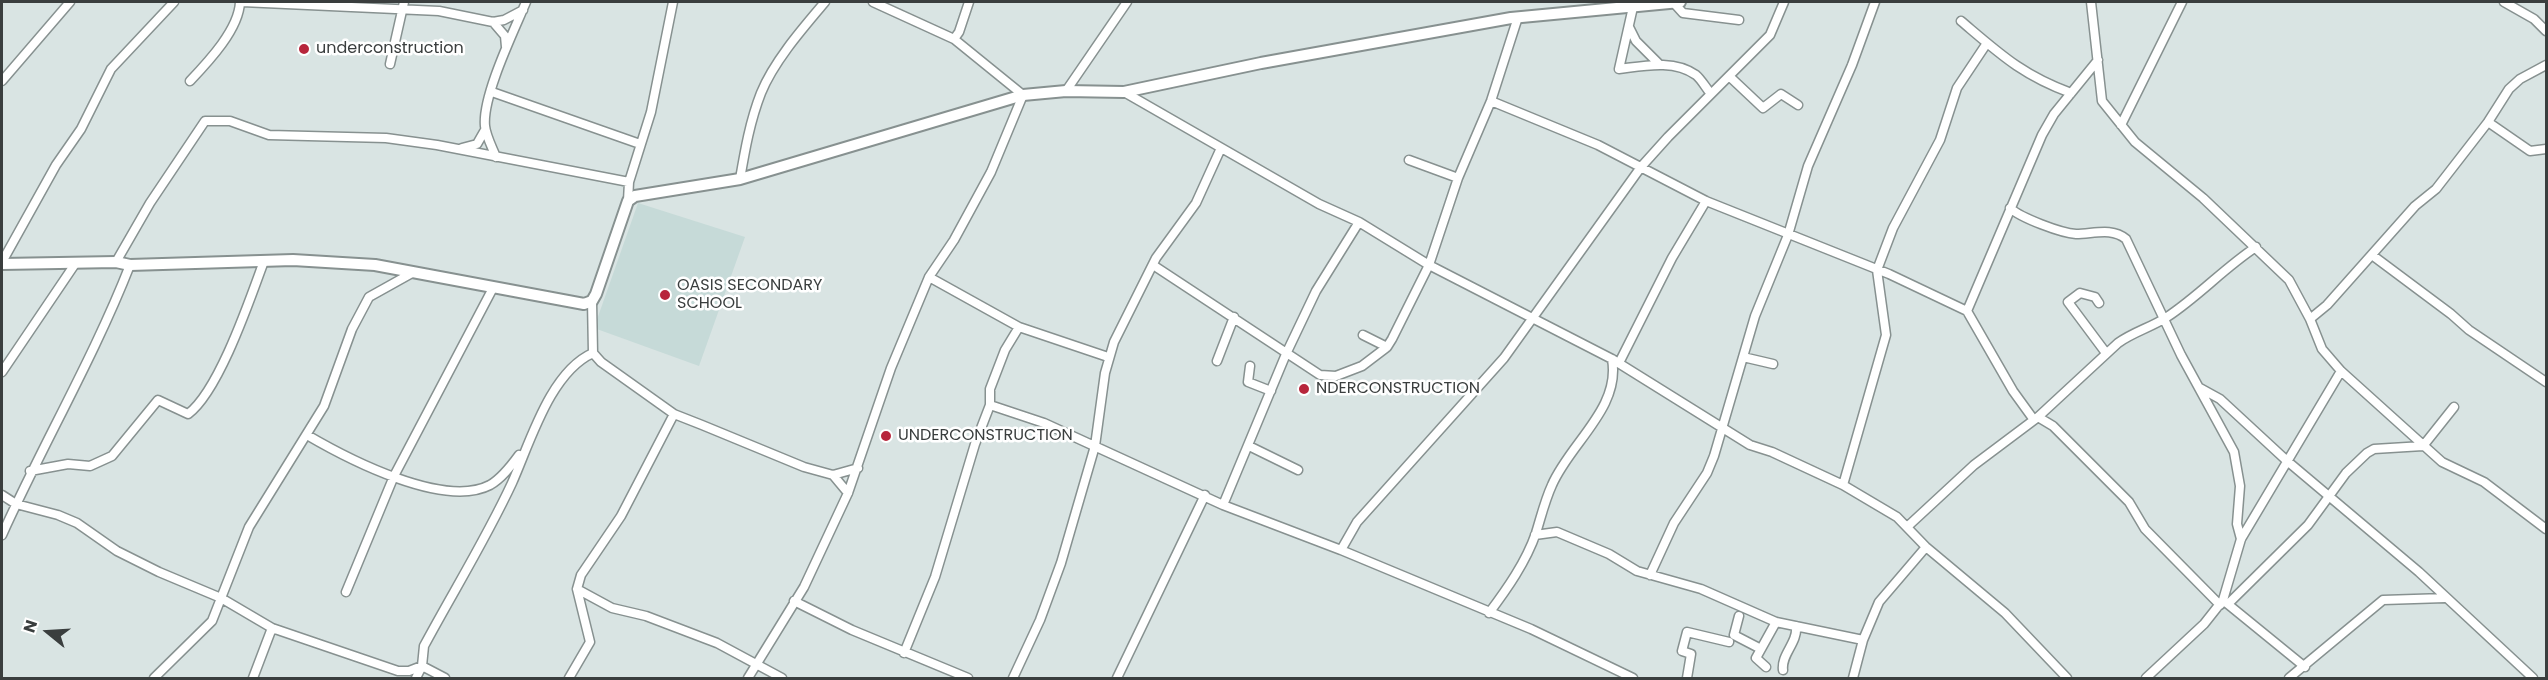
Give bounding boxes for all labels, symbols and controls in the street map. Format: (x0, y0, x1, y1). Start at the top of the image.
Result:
place label: underconstruction (316, 39, 464, 59)
marker: underconstruction (297, 42, 311, 56)
place label: OASIS SECONDARY SCHOOL (677, 276, 822, 314)
marker: OASIS SECONDARY SCHOOL (658, 288, 672, 302)
place label: NDERCONSTRUCTION (1316, 379, 1480, 399)
marker: NDERCONSTRUCTION (1297, 382, 1311, 396)
place label: UNDERCONSTRUCTION (898, 426, 1073, 446)
marker: UNDERCONSTRUCTION (879, 429, 893, 443)
north arrow (18, 602, 78, 662)
text: N (18, 617, 43, 636)

